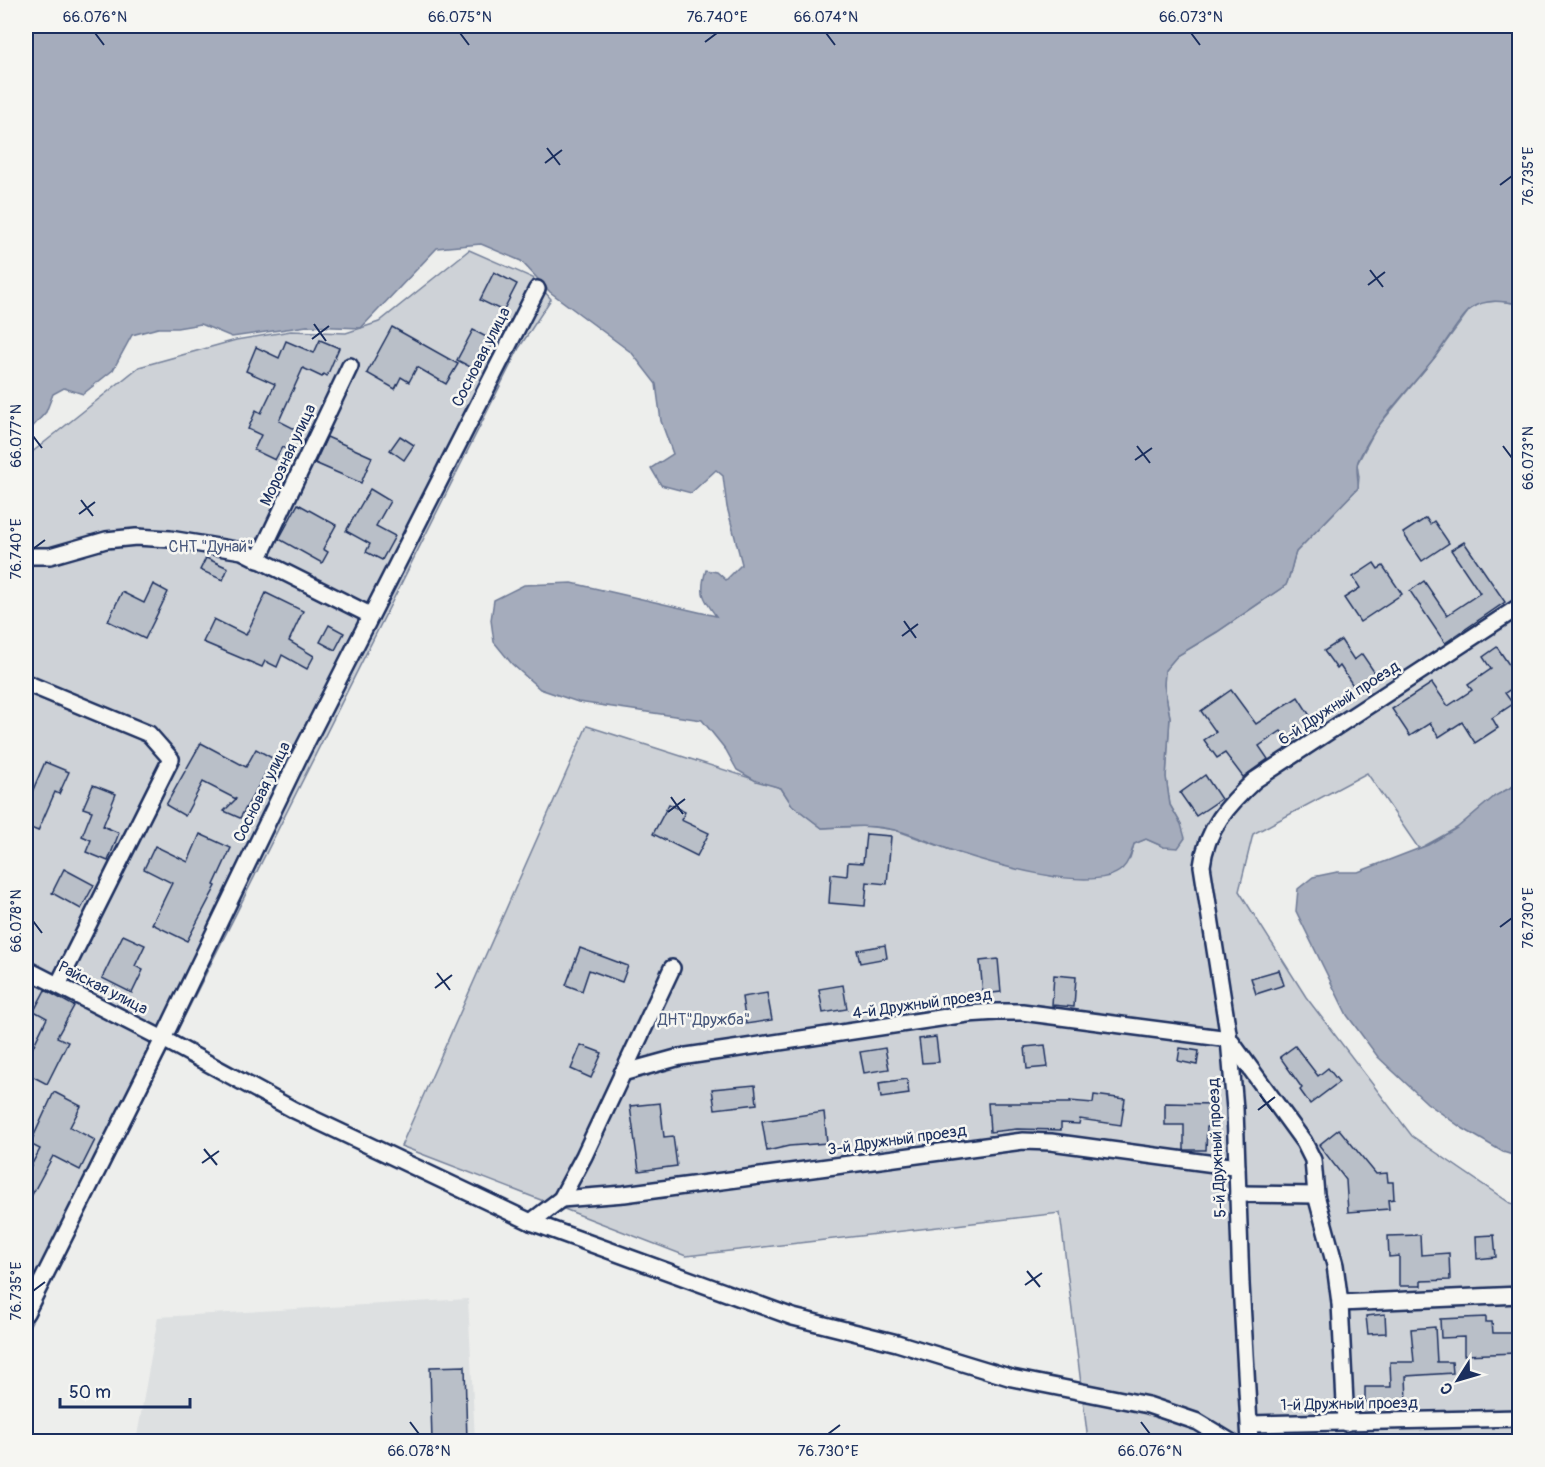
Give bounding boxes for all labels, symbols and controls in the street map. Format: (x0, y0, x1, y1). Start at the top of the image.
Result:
text: 66.076°N (63, 8, 127, 27)
text: 66.075°N (428, 8, 492, 27)
text: 76.740°E (686, 8, 748, 27)
text: 66.074°N (794, 8, 858, 27)
text: 66.073°N (1159, 8, 1223, 27)
text: 76.735°E (1519, 146, 1538, 205)
street label: Сосновая улица (447, 304, 515, 410)
street label: Морозная улица (256, 401, 320, 509)
text: 66.077°N (7, 404, 26, 468)
text: 66.073°N (1519, 426, 1538, 490)
text: 76.740°E (7, 518, 26, 580)
park label: СНТ "Дунай" (169, 537, 253, 557)
street label: 6-й Дружный проезд (1275, 656, 1404, 750)
street label: Сосновая улица (229, 738, 295, 846)
text: 76.730°E (1519, 887, 1538, 948)
text: 66.078°N (7, 889, 26, 953)
street label: Райская улица (55, 957, 151, 1019)
street label: 4-й Дружный проезд (851, 984, 993, 1024)
park label: ДНТ"Дружба" (657, 1010, 750, 1030)
street label: 5-й Дружный проезд (1203, 1077, 1231, 1218)
street label: 3-й Дружный проезд (826, 1120, 968, 1160)
text: 76.735°E (7, 1261, 26, 1320)
north arrow (1428, 1350, 1488, 1410)
scale bar (60, 1371, 190, 1409)
text: С (1436, 1378, 1458, 1398)
text: 50 m (69, 1381, 111, 1404)
street label: 1-й Дружный проезд (1280, 1393, 1418, 1415)
text: 66.078°N (387, 1442, 451, 1461)
text: 76.730°E (798, 1442, 859, 1461)
text: 66.076°N (1118, 1442, 1182, 1461)

